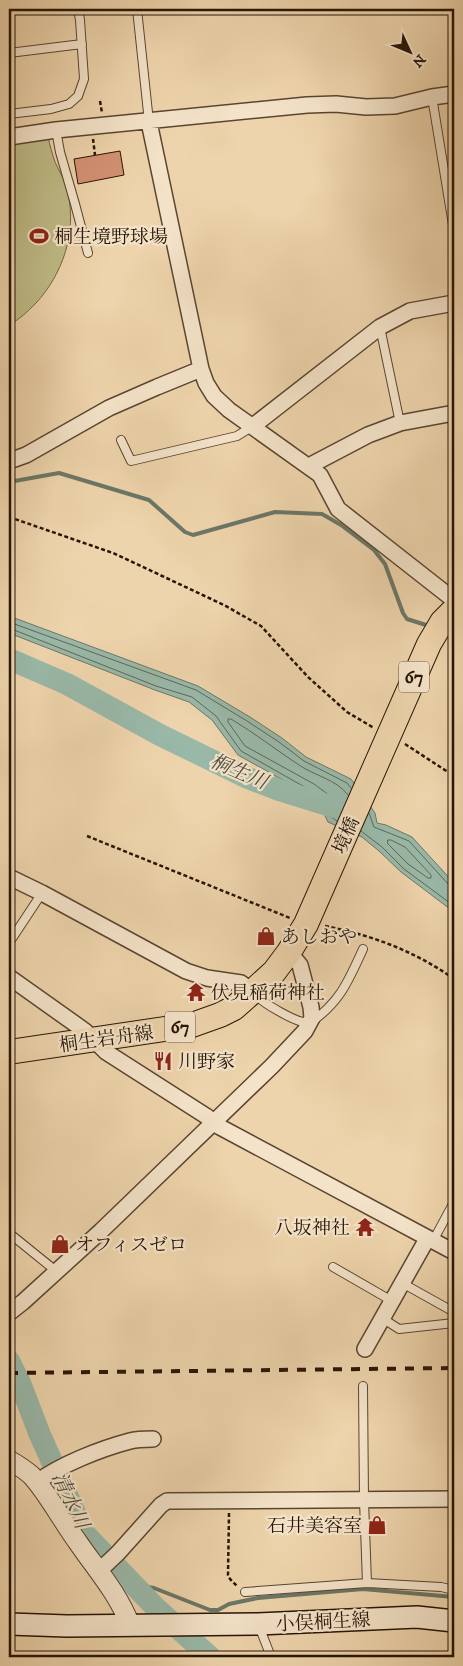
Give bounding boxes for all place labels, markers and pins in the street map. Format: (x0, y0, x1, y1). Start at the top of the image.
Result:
sports icon: 桐生境野球場 (28, 225, 50, 247)
place label: 桐生境野球場 (54, 226, 168, 249)
shop icon: あしおや (255, 925, 277, 947)
place label: あしおや (281, 926, 357, 949)
temple icon: 伏見稲荷神社 (185, 981, 207, 1003)
place label: 伏見稲荷神社 (211, 982, 325, 1005)
restaurant icon: 川野家 (152, 1050, 174, 1072)
place label: 川野家 (178, 1051, 235, 1074)
temple icon: 八坂神社 (354, 1216, 376, 1238)
place label: 八坂神社 (274, 1217, 350, 1240)
shop icon: オフィスゼロ (49, 1233, 71, 1255)
place label: オフィスゼロ (75, 1234, 187, 1257)
shop icon: 石井美容室 (366, 1514, 388, 1536)
place label: 石井美容室 (267, 1515, 362, 1538)

